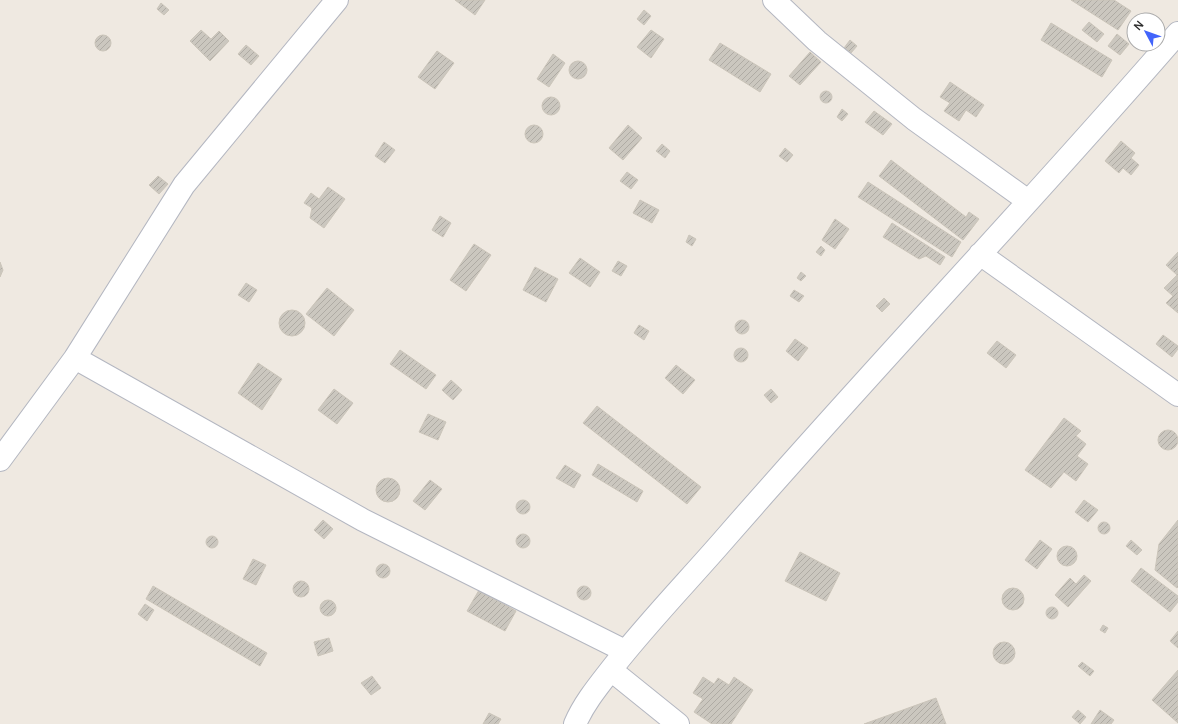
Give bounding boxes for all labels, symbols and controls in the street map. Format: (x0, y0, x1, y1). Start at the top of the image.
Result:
north arrow (1126, 12, 1166, 52)
text: N (1130, 17, 1146, 33)

